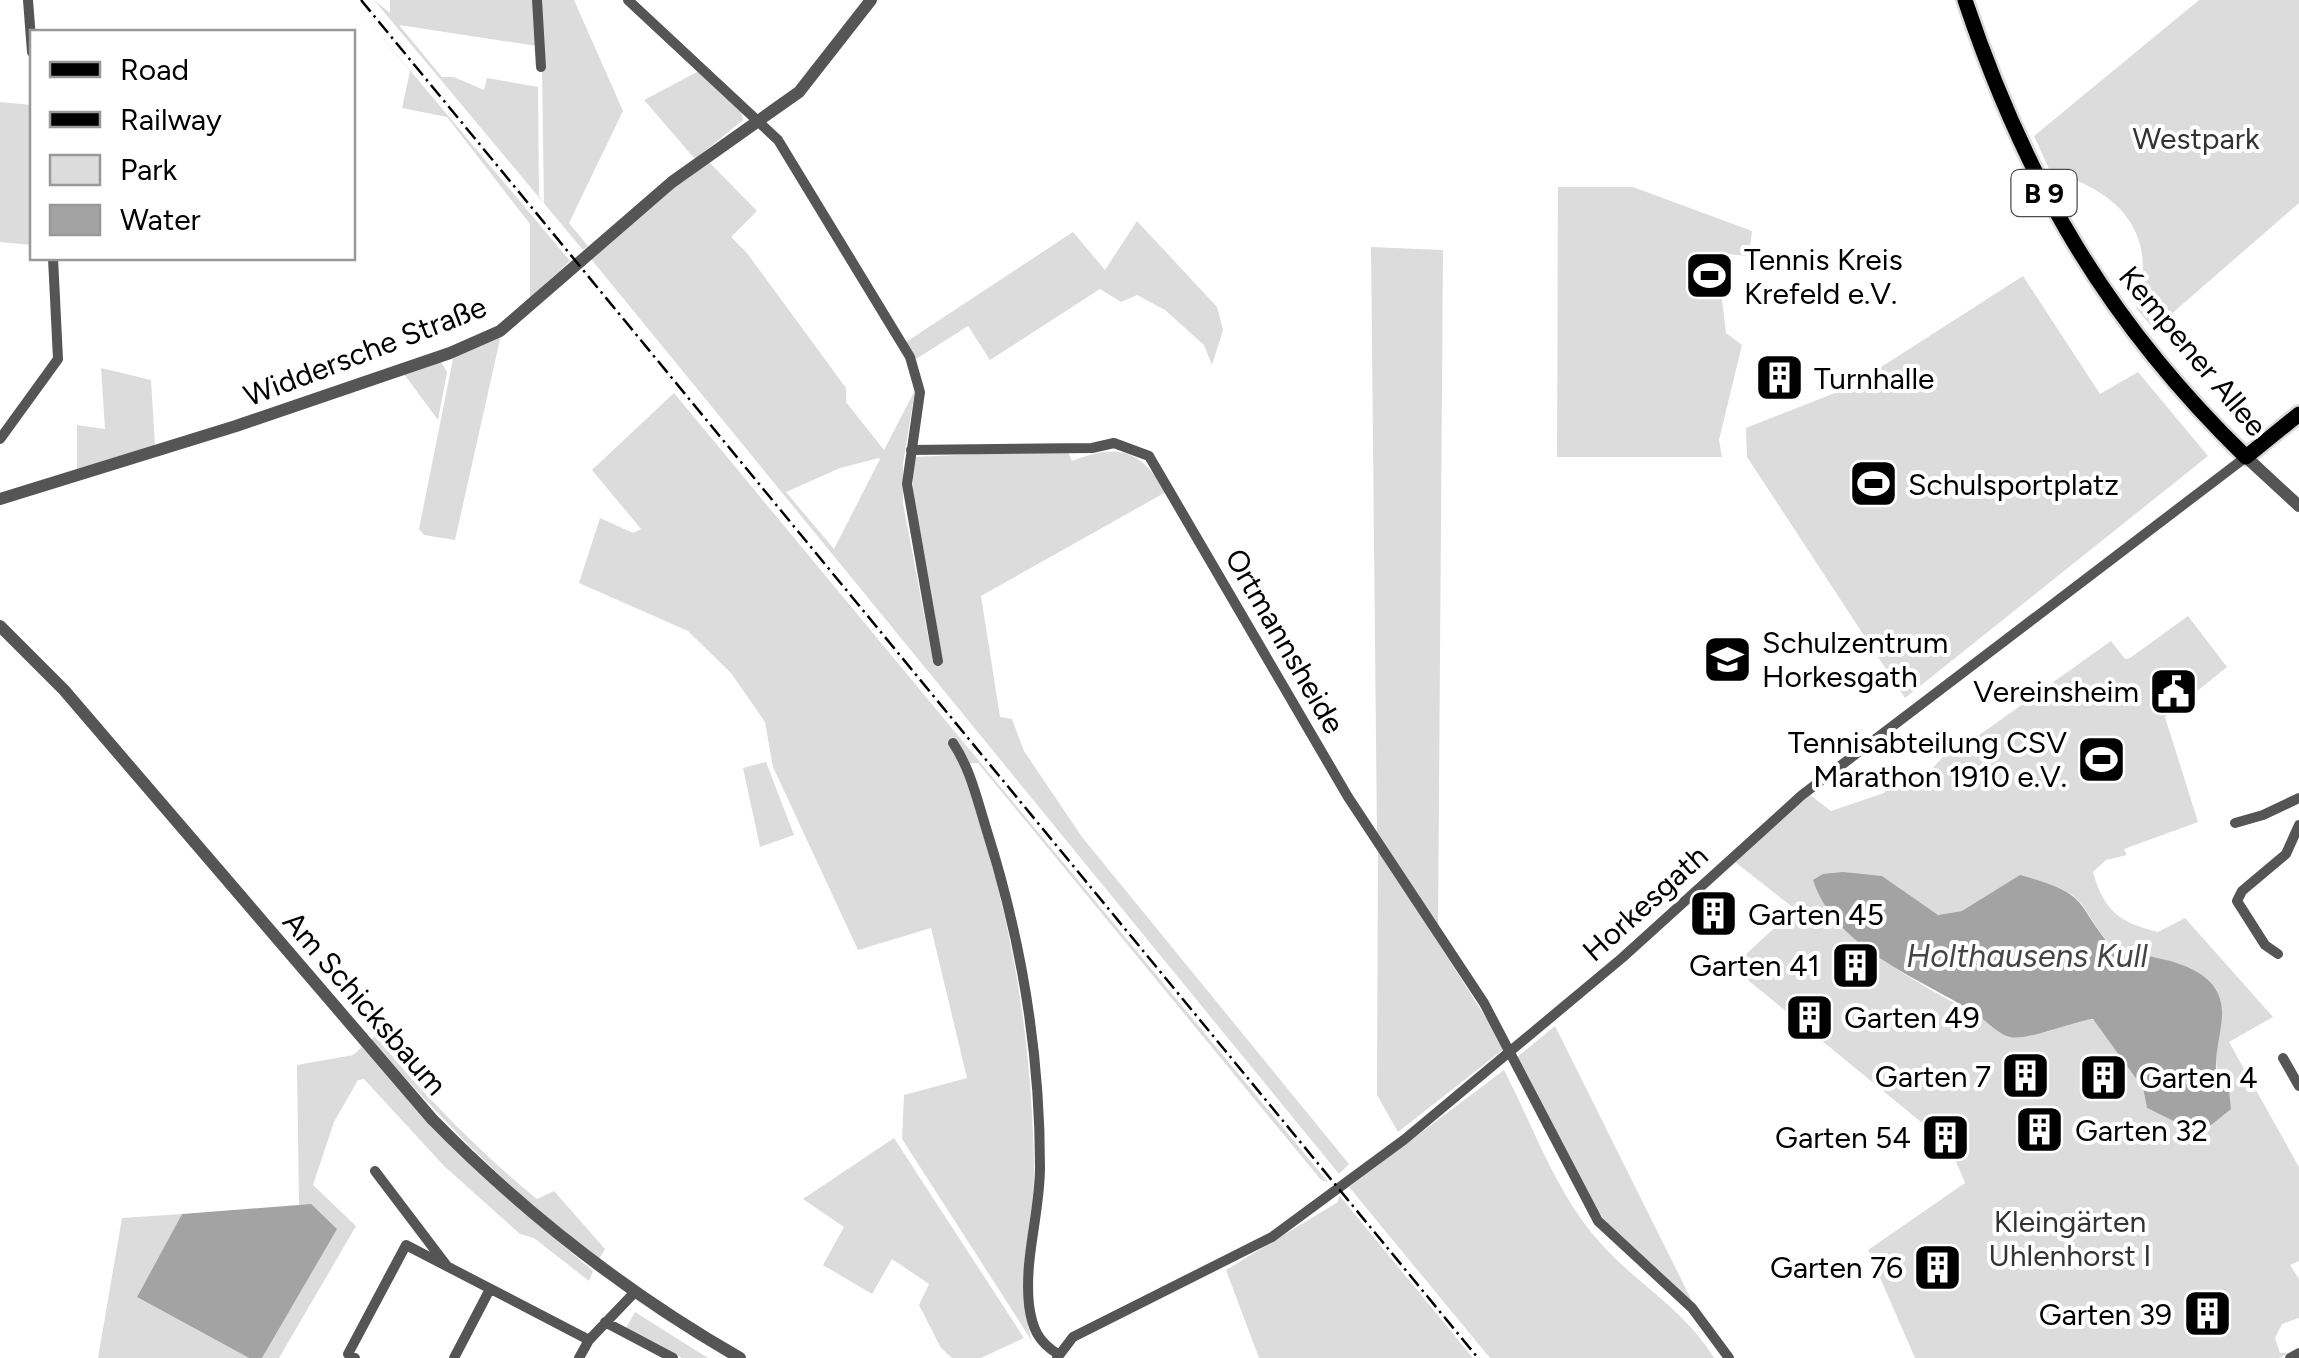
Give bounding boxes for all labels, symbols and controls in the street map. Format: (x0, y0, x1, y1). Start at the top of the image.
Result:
legend (30, 30, 355, 260)
text: Road (120, 51, 189, 88)
text: Railway (120, 101, 222, 138)
park label: Westpark (2133, 120, 2260, 157)
text: Park (120, 151, 178, 188)
road number: B 9 (2012, 170, 2076, 216)
text: Water (120, 201, 201, 238)
place label: Tennis Kreis Krefeld e.V. (1744, 241, 1903, 312)
sports icon: Tennis Kreis Krefeld e.V. (1683, 250, 1735, 302)
street label: Kempener Allee (2111, 258, 2275, 444)
street label: Widdersche Straße (239, 288, 491, 414)
building icon: Turnhalle (1753, 352, 1805, 404)
place label: Turnhalle (1814, 360, 1934, 397)
sports icon: Schulsportplatz (1847, 458, 1899, 510)
place label: Schulsportplatz (1908, 466, 2119, 503)
street label: Ortmannsheide (1217, 542, 1353, 740)
place label: Schulzentrum Horkesgath (1762, 624, 1948, 695)
school or university icon: Schulzentrum Horkesgath (1701, 633, 1753, 685)
public building icon: Vereinsheim (2148, 665, 2200, 717)
place label: Vereinsheim (1973, 673, 2139, 710)
place label: Tennisabteilung CSV Marathon 1910 e.V. (1788, 724, 2067, 795)
sports icon: Tennisabteilung CSV Marathon 1910 e.V. (2076, 733, 2128, 785)
street label: Horkesgath (1575, 837, 1715, 969)
building icon: Garten 45 (1687, 888, 1739, 940)
place label: Garten 45 (1748, 896, 1884, 933)
street label: Am Schicksbaum (275, 903, 455, 1103)
water label: Holthausens Kull (1906, 937, 2149, 975)
building icon: Garten 41 (1829, 939, 1881, 991)
place label: Garten 41 (1689, 947, 1820, 984)
building icon: Garten 49 (1783, 991, 1835, 1043)
place label: Garten 49 (1844, 999, 1980, 1036)
building icon: Garten 7 (2000, 1050, 2052, 1102)
building icon: Garten 4 (2078, 1051, 2130, 1103)
place label: Garten 7 (1875, 1058, 1991, 1095)
place label: Garten 4 (2139, 1059, 2258, 1096)
building icon: Garten 32 (2014, 1104, 2066, 1156)
building icon: Garten 54 (1920, 1111, 1972, 1163)
place label: Garten 32 (2075, 1112, 2208, 1149)
place label: Garten 54 (1775, 1119, 1911, 1156)
park label: Kleingärten Uhlenhorst I (1989, 1203, 2151, 1274)
building icon: Garten 76 (1912, 1241, 1964, 1293)
place label: Garten 76 (1770, 1249, 1903, 1286)
building icon: Garten 39 (2181, 1288, 2233, 1340)
place label: Garten 39 (2039, 1296, 2172, 1333)

